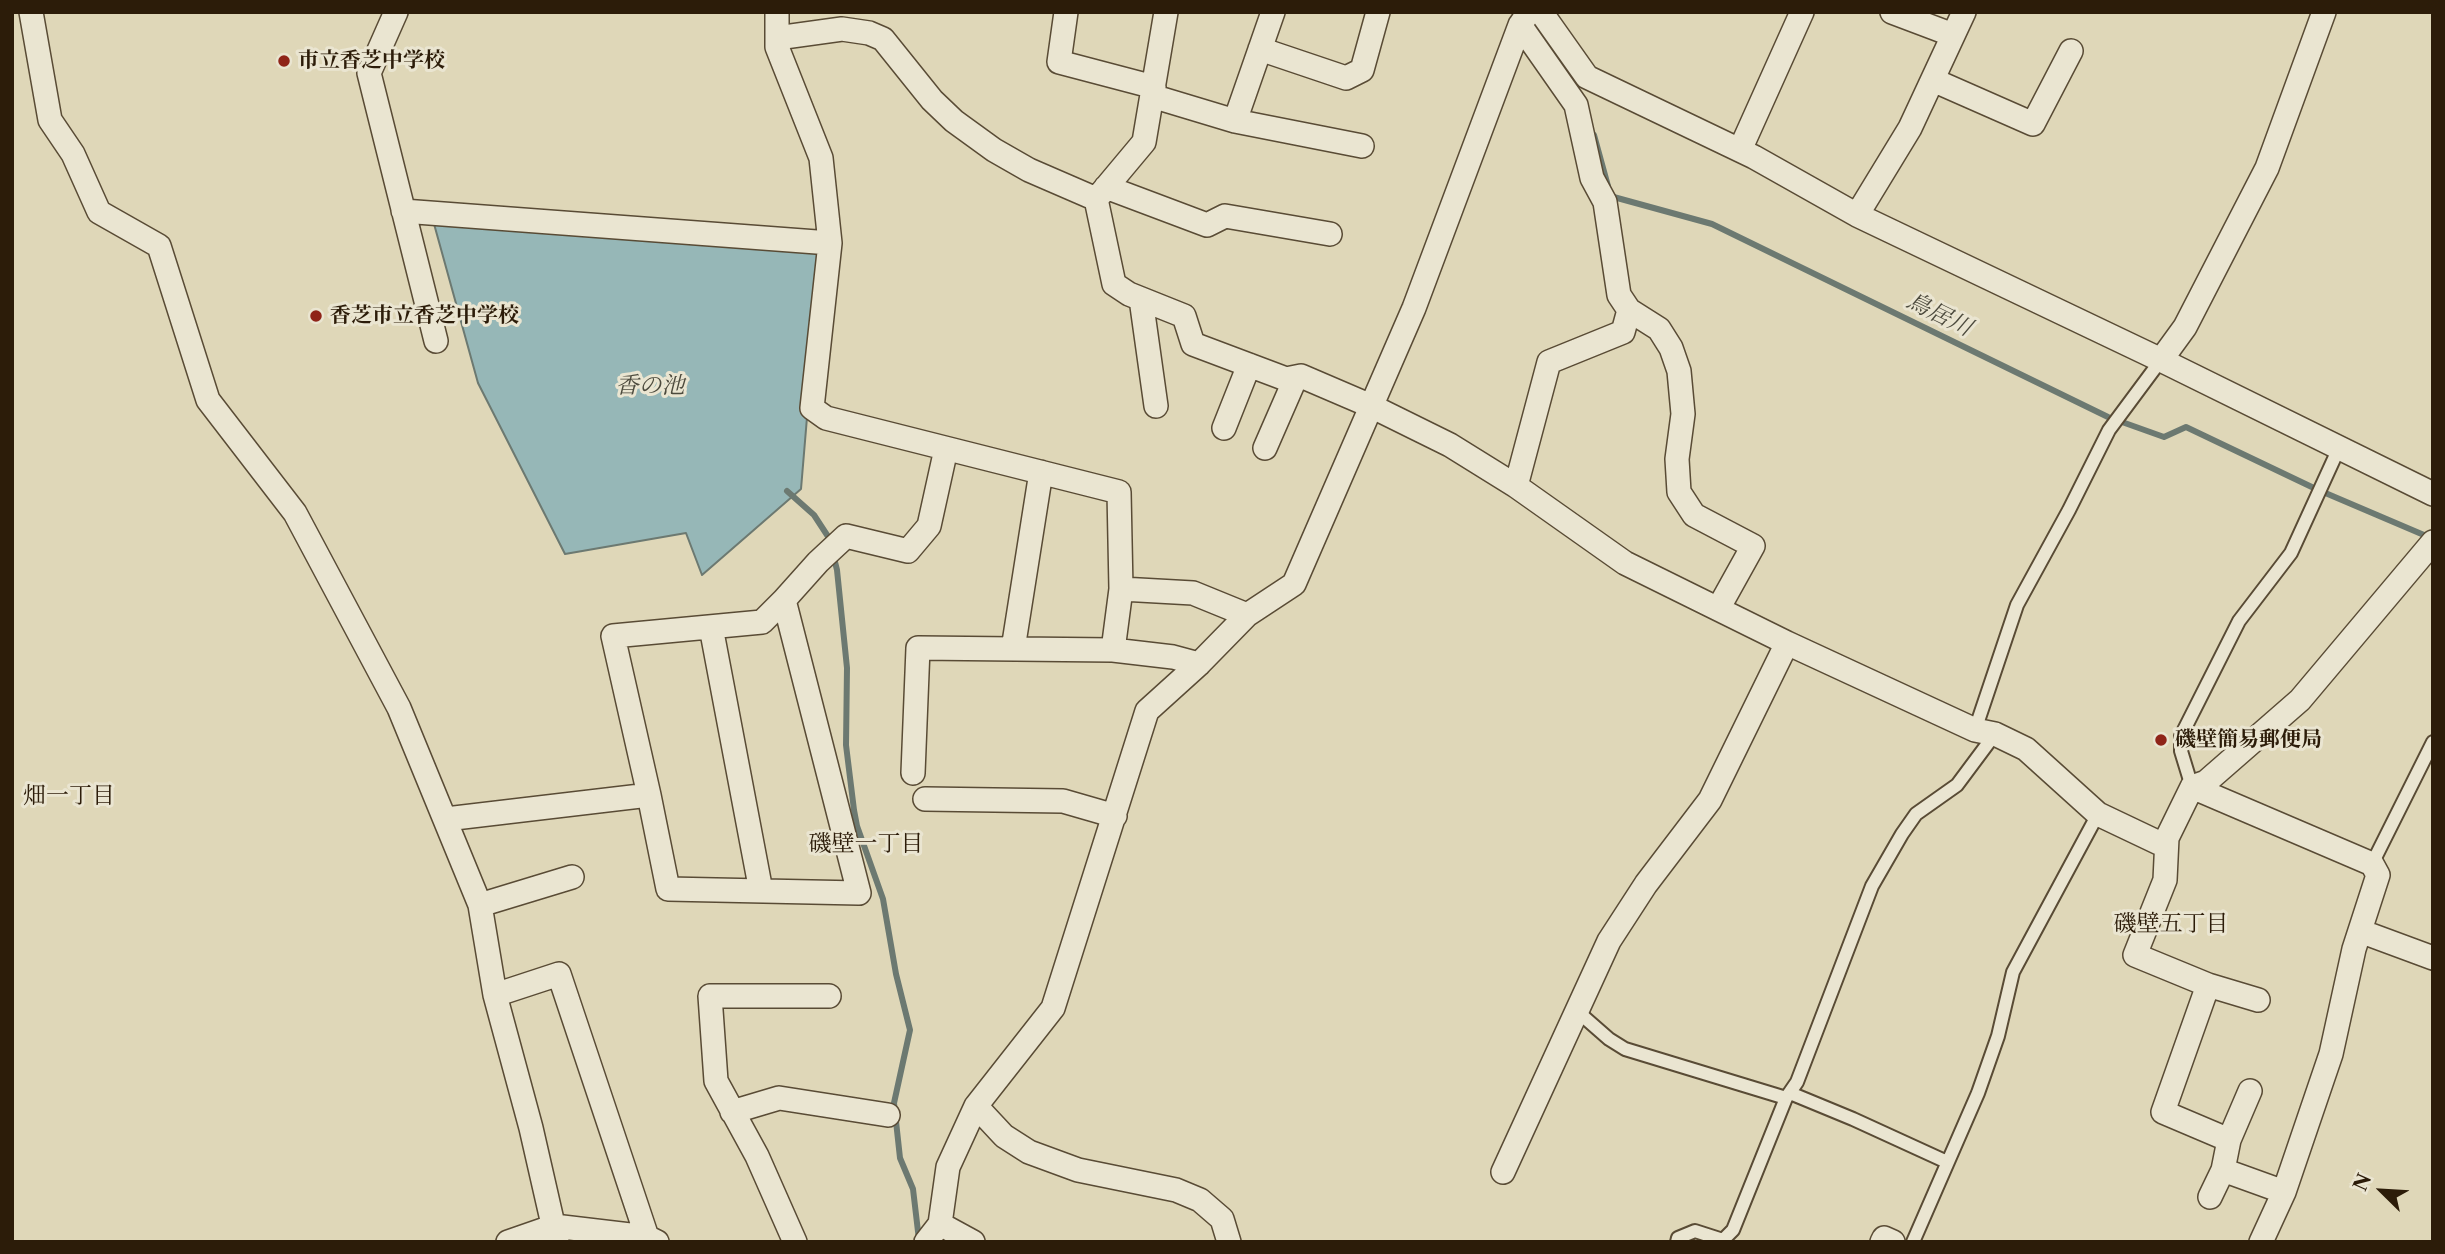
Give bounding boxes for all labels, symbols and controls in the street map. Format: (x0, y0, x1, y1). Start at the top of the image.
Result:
place label: 市立香芝中学校 (298, 48, 445, 74)
marker: 市立香芝中学校 (276, 53, 292, 69)
water label: 鳥居川 (1902, 287, 1976, 343)
place label: 香芝市立香芝中学校 (330, 303, 519, 329)
marker: 香芝市立香芝中学校 (308, 308, 324, 324)
water label: 香の池 (616, 372, 684, 400)
place label: 磯壁簡易郵便局 (2175, 727, 2322, 753)
marker: 磯壁簡易郵便局 (2153, 732, 2169, 748)
district label: 畑一丁目 (23, 782, 115, 810)
district label: 磯壁一丁目 (809, 830, 923, 858)
district label: 磯壁五丁目 (2114, 910, 2228, 938)
north arrow (2347, 1156, 2417, 1226)
text: N (2348, 1170, 2376, 1194)

